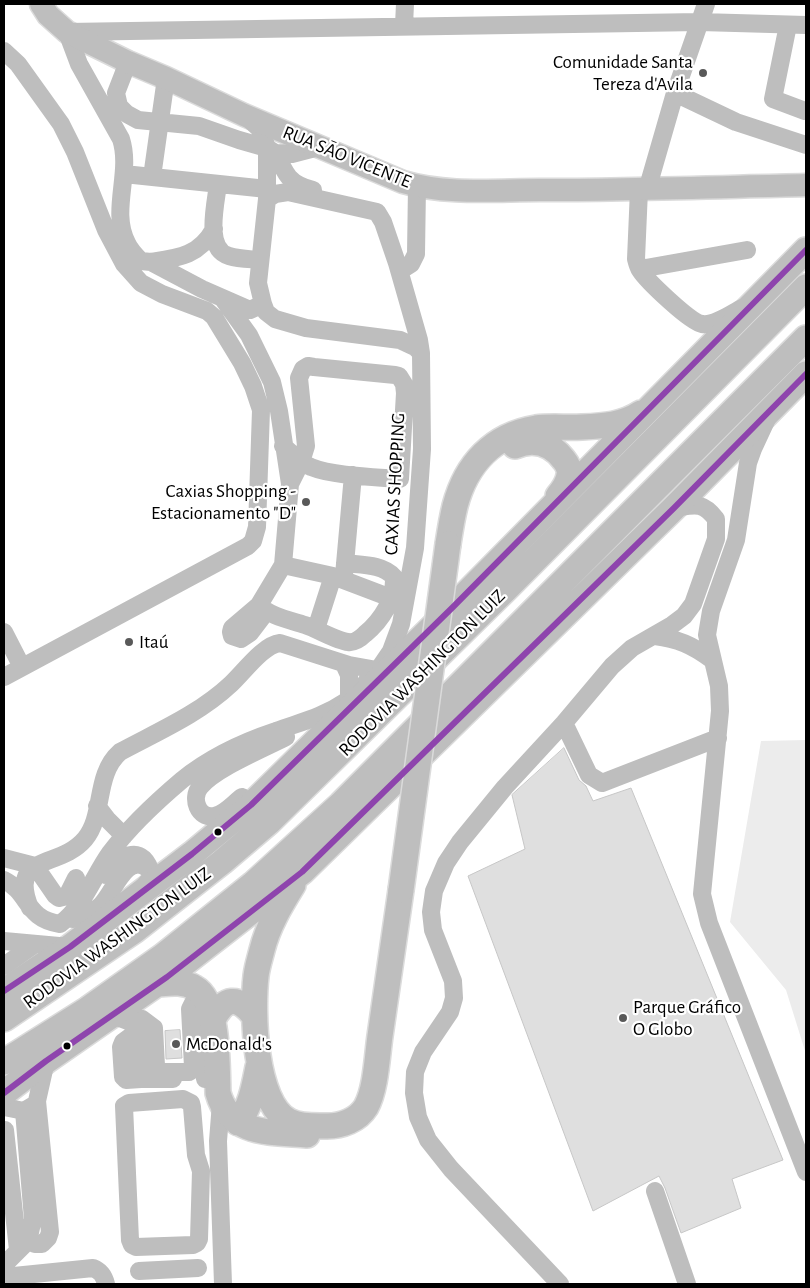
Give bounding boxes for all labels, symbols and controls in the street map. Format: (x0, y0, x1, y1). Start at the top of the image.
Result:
place label: Comunidade Santa Tereza d'Avila (553, 51, 693, 95)
marker: Comunidade Santa Tereza d'Avila (697, 67, 709, 79)
street label: RUA SĀO VICENTE (279, 121, 415, 193)
street label: CAXIAS SHOPPING (380, 412, 410, 556)
place label: Caxias Shopping - Estacionamento "D" (151, 480, 296, 524)
marker: Caxias Shopping - Estacionamento "D" (300, 496, 312, 508)
street label: RODOVIA WASHINGTON LUIZ (334, 585, 510, 761)
place label: Itaú (139, 631, 168, 653)
marker: Itaú (123, 636, 135, 648)
unlabelled marker (213, 827, 223, 837)
street label: RODOVIA WASHINGTON LUIZ (19, 862, 215, 1014)
place label: Parque Gráfico O Globo (633, 996, 741, 1040)
marker: Parque Gráfico O Globo (617, 1012, 629, 1024)
place label: McDonald's (186, 1033, 272, 1055)
marker: McDonald's (170, 1038, 182, 1050)
unlabelled marker (62, 1041, 72, 1051)

